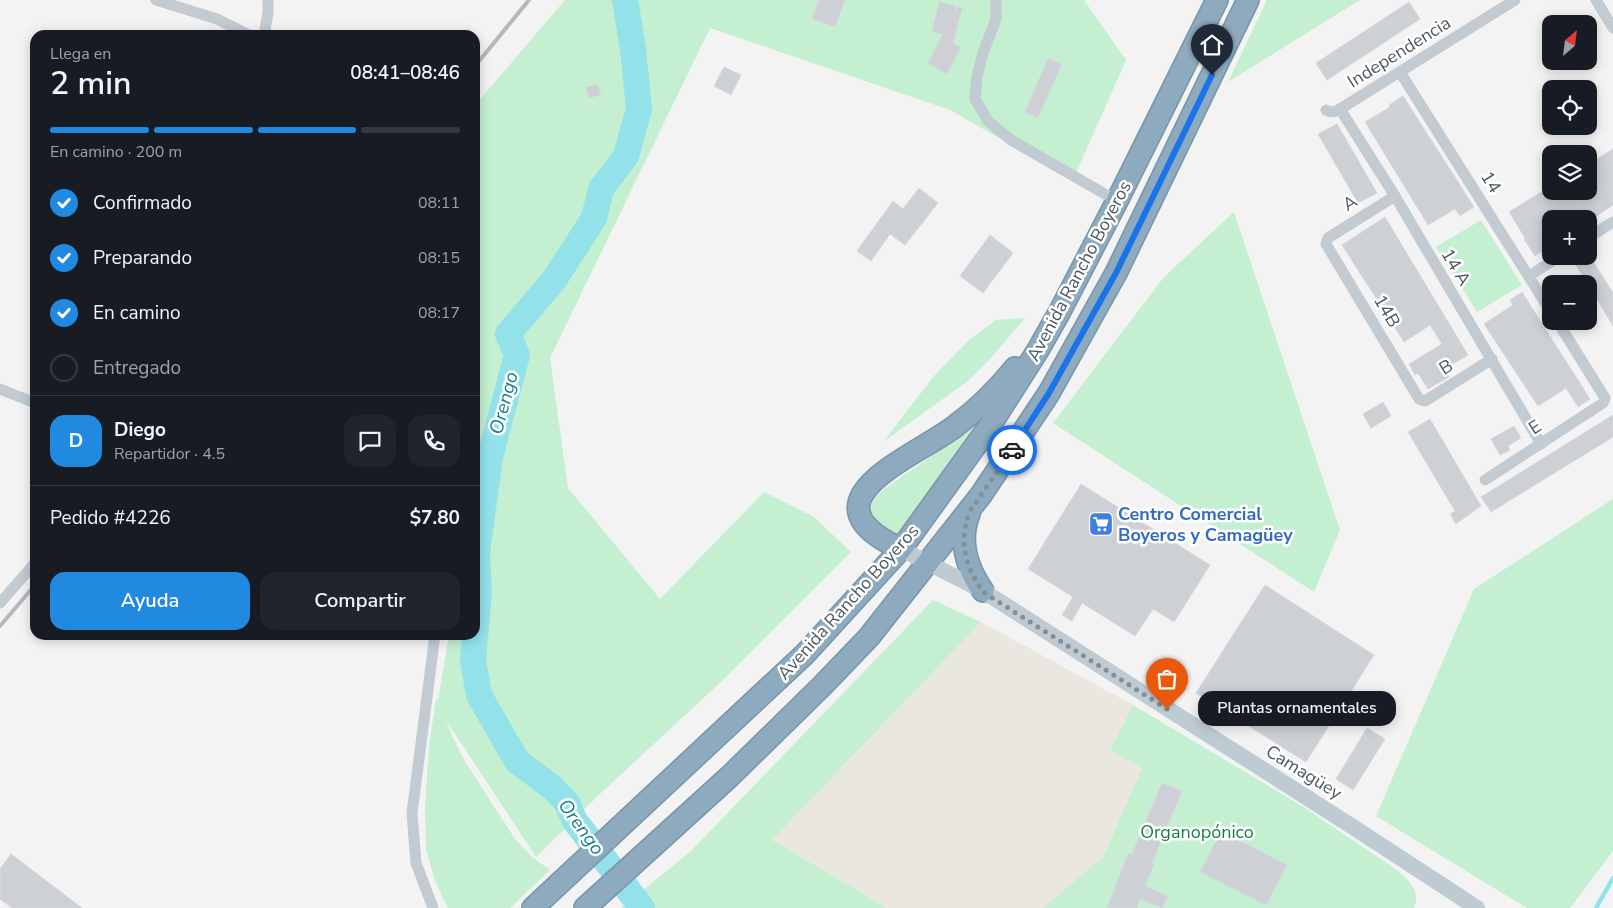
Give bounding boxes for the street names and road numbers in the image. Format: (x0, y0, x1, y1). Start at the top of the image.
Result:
street label: Independencia (1343, 11, 1455, 93)
street label: 14 (1475, 166, 1507, 198)
street label: Avenida Rancho Boyeros (1021, 177, 1137, 365)
street label: A (1338, 189, 1362, 217)
street label: 14 A (1436, 244, 1476, 290)
street label: 14B (1368, 290, 1406, 332)
street label: B (1434, 354, 1458, 380)
street label: E (1524, 414, 1546, 440)
street label: Avenida Rancho Boyeros (772, 519, 924, 685)
street label: Camagüey (1261, 739, 1347, 805)

